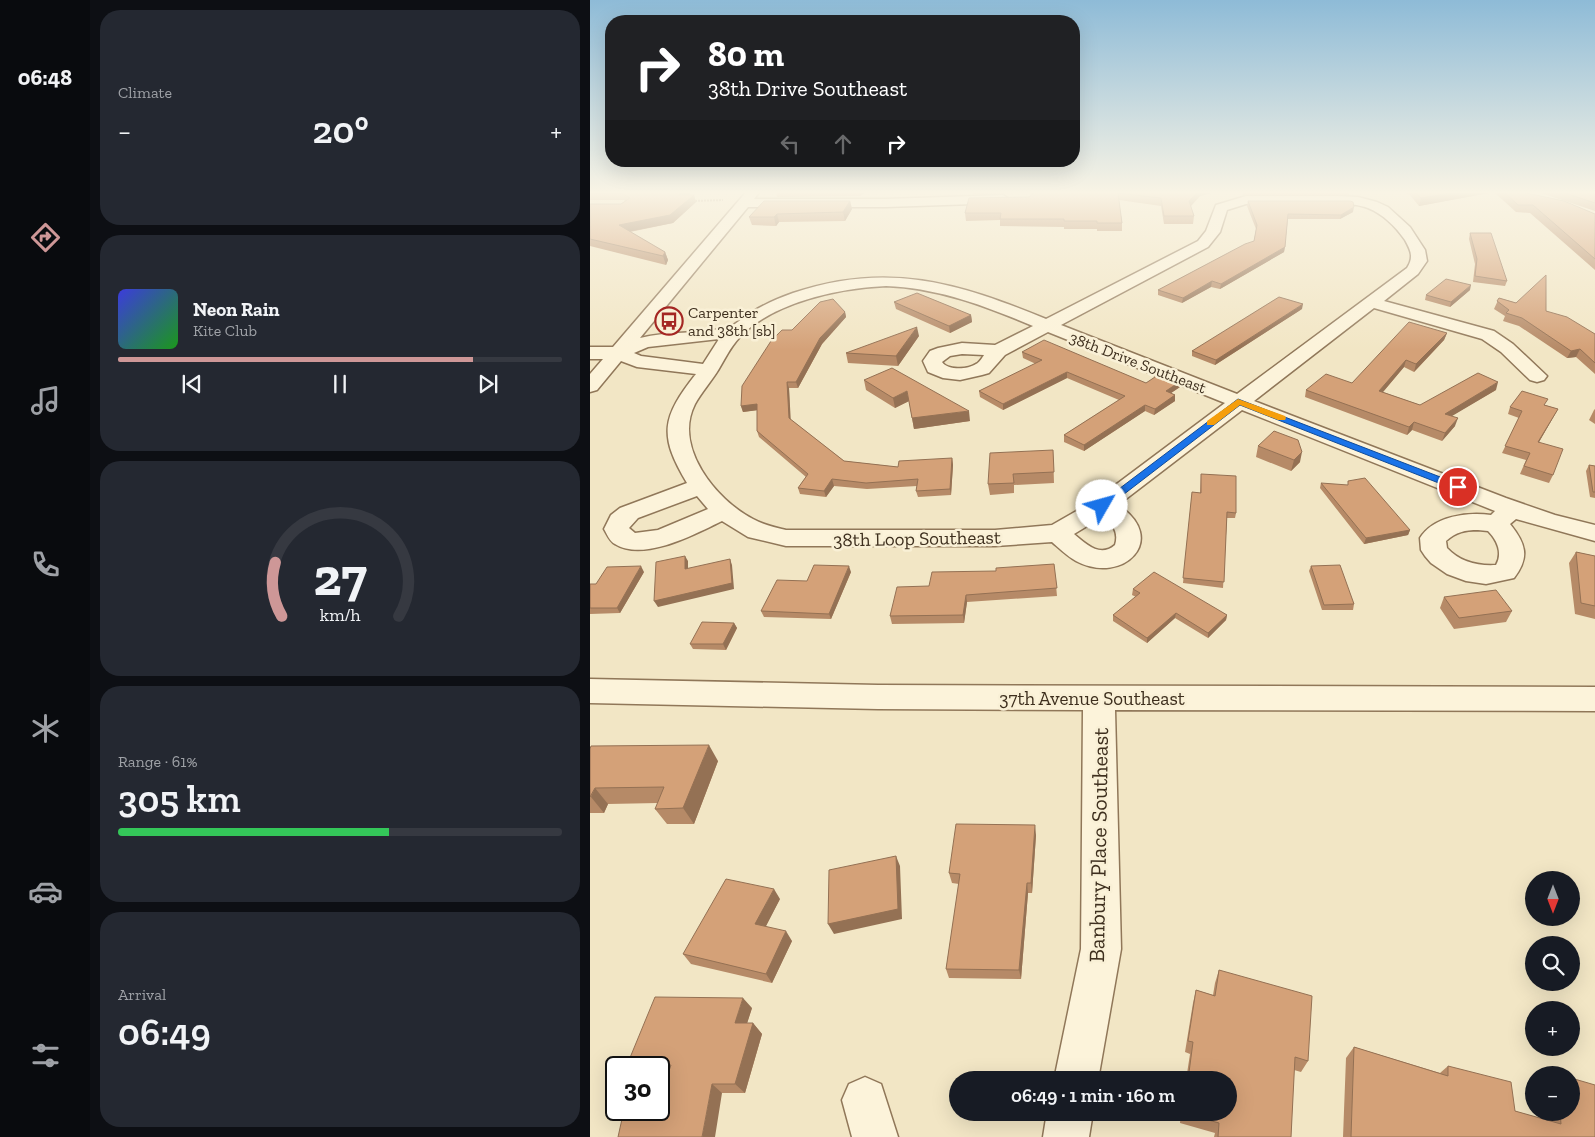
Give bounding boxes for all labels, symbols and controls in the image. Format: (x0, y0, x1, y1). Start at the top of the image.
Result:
text: 80 m (708, 33, 784, 75)
icon: right (625, 35, 690, 100)
text: 06:48 (18, 64, 72, 91)
text: 38th Drive Southeast (708, 75, 907, 102)
text: Climate (118, 83, 172, 102)
text: 20° (313, 107, 369, 153)
text: − (118, 115, 131, 148)
text: + (550, 115, 562, 148)
icon: left (776, 130, 804, 158)
icon: ahead (829, 130, 857, 158)
icon: right (882, 130, 910, 158)
icon: directions (28, 220, 63, 255)
text: Neon Rain (193, 298, 280, 321)
place label: Carpenter and 38th [sb] (688, 303, 776, 340)
bus stop icon: Carpenter and 38th [sb] (654, 306, 684, 336)
text: Kite Club (193, 321, 257, 340)
street label: 38th Drive Southeast (1067, 328, 1209, 397)
icon: previous (178, 370, 206, 398)
icon: pause (326, 370, 354, 398)
icon: next (474, 370, 502, 398)
icon: music (28, 383, 63, 418)
pin (1437, 466, 1479, 508)
icon: arrive (1444, 473, 1472, 501)
position arrow (1075, 479, 1127, 531)
street label: 38th Loop Southeast (833, 526, 1001, 551)
text: 27 (313, 546, 367, 608)
icon: phone (28, 547, 63, 582)
text: km/h (320, 604, 360, 626)
street label: 37th Avenue Southeast (999, 687, 1185, 710)
icon: climate (28, 711, 63, 746)
street label: Banbury Place Southeast (1083, 727, 1114, 963)
text: Range · 61% (118, 752, 197, 771)
text: 305 km (118, 776, 240, 822)
north arrow (1525, 871, 1580, 926)
map controls (1525, 871, 1580, 1121)
icon: car (28, 874, 63, 909)
button: search (1525, 936, 1580, 991)
text: Arrival (118, 985, 166, 1004)
button: + (1525, 1001, 1580, 1056)
text: 06:49 (118, 1009, 211, 1055)
icon: filters (28, 1038, 63, 1073)
speed limit sign: 30 (605, 1056, 670, 1121)
button: − (1525, 1066, 1580, 1121)
text: 06:49 · 1 min · 160 m (1011, 1084, 1175, 1107)

